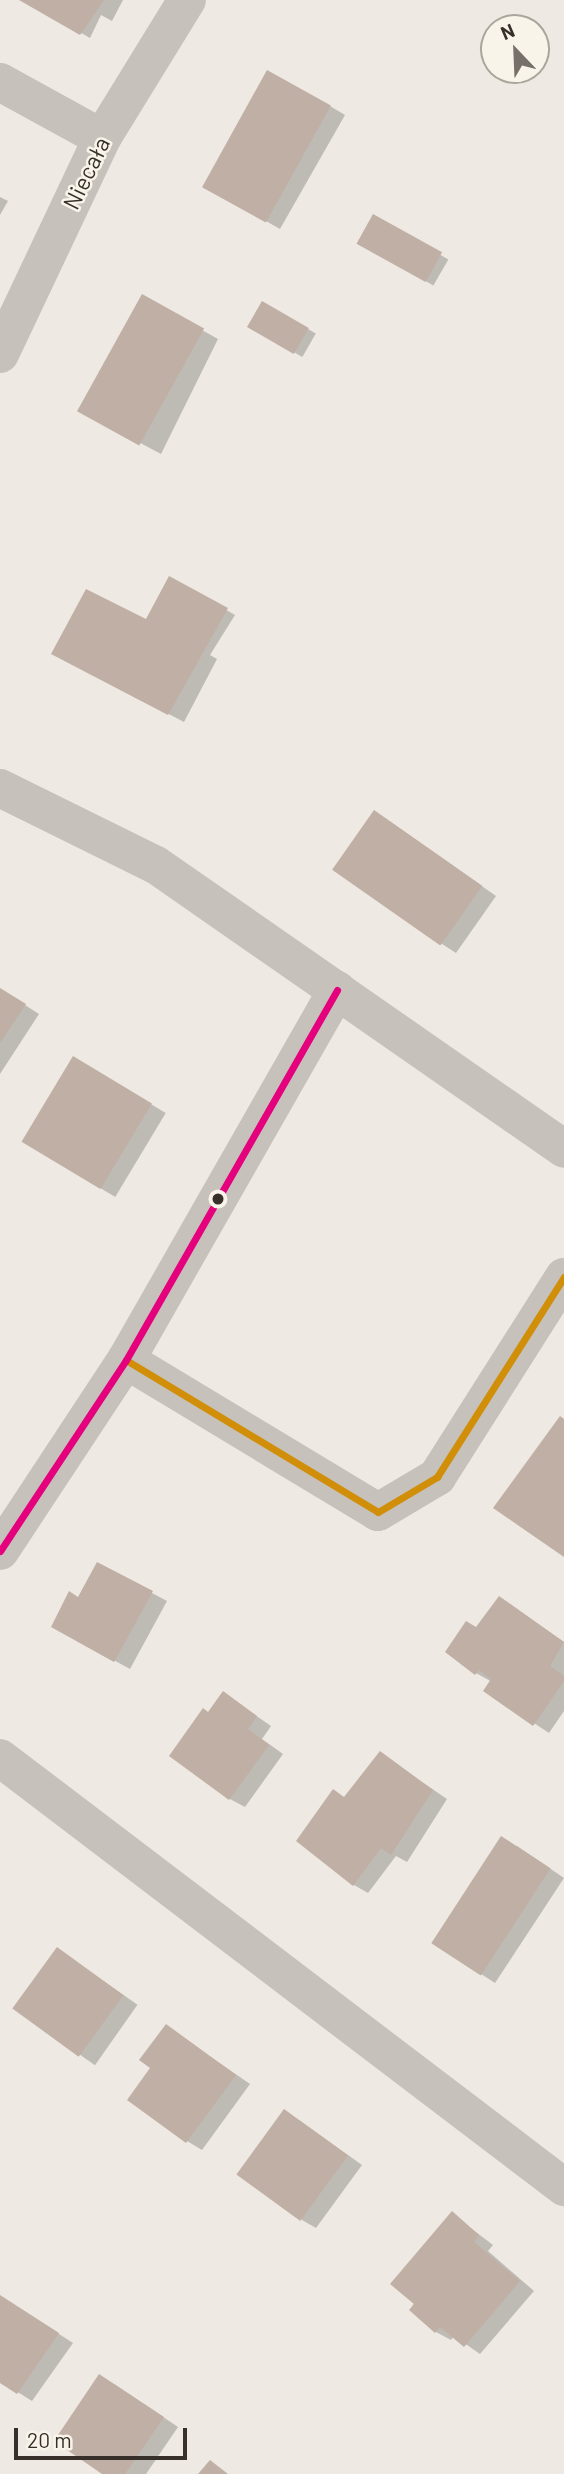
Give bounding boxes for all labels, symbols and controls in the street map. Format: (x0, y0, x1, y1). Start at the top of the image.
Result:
north arrow (480, 14, 550, 84)
text: N (497, 18, 518, 44)
street label: Niecała (57, 132, 115, 214)
unlabelled marker (211, 1192, 225, 1206)
scale bar (18, 2414, 191, 2458)
text: 20 m (27, 2427, 72, 2452)

